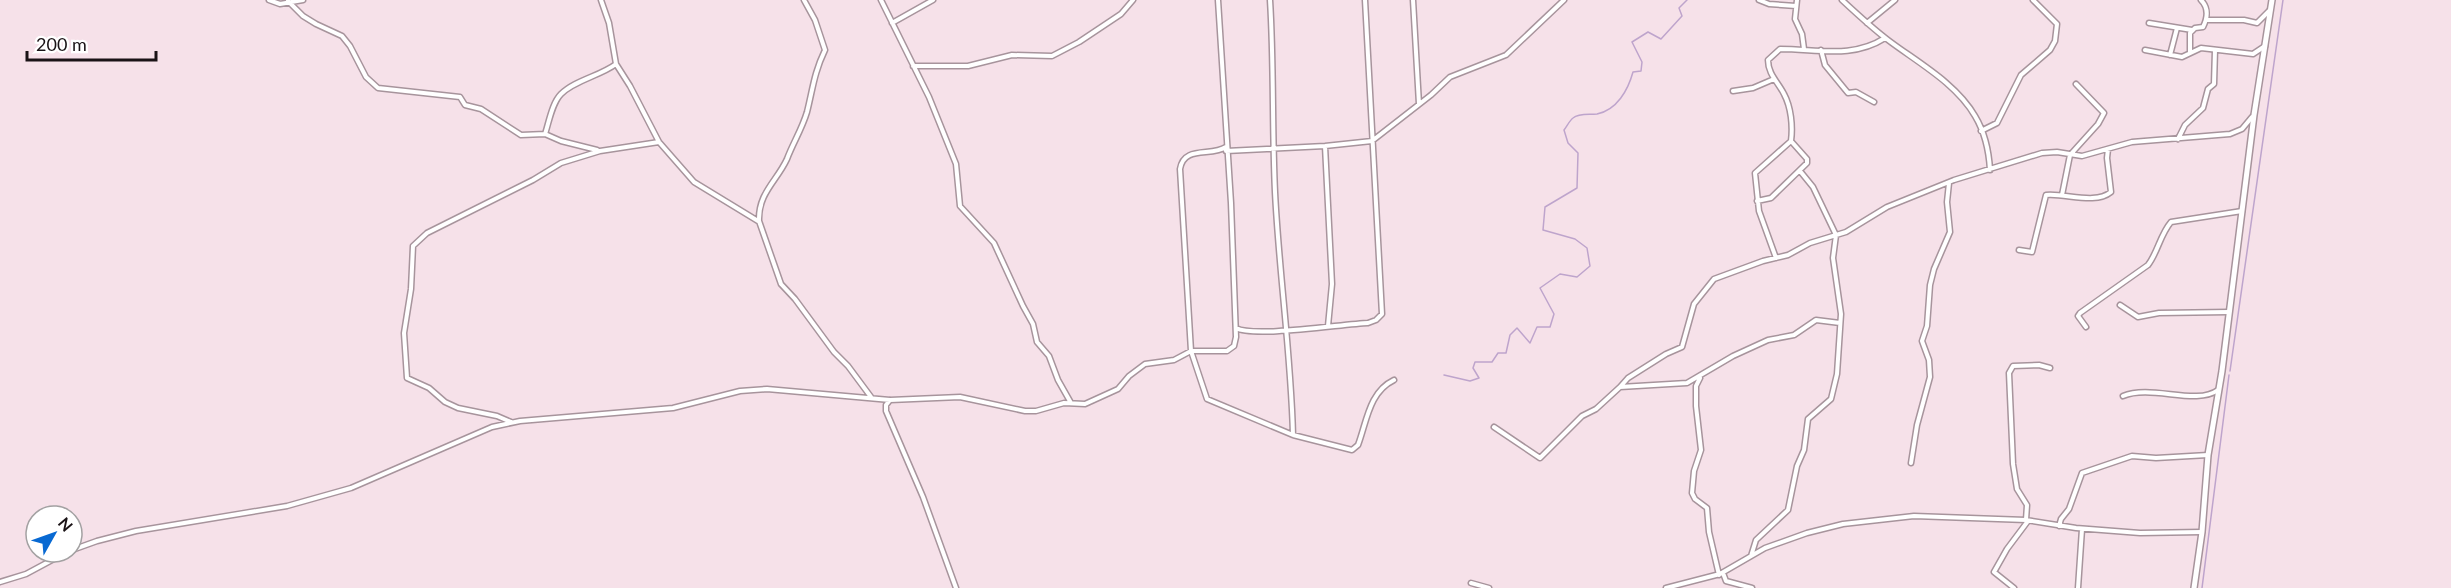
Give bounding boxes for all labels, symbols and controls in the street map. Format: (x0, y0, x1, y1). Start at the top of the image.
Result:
scale bar (27, 24, 156, 62)
text: 200 m (36, 33, 87, 55)
north arrow (24, 504, 84, 564)
text: N (55, 513, 77, 535)

